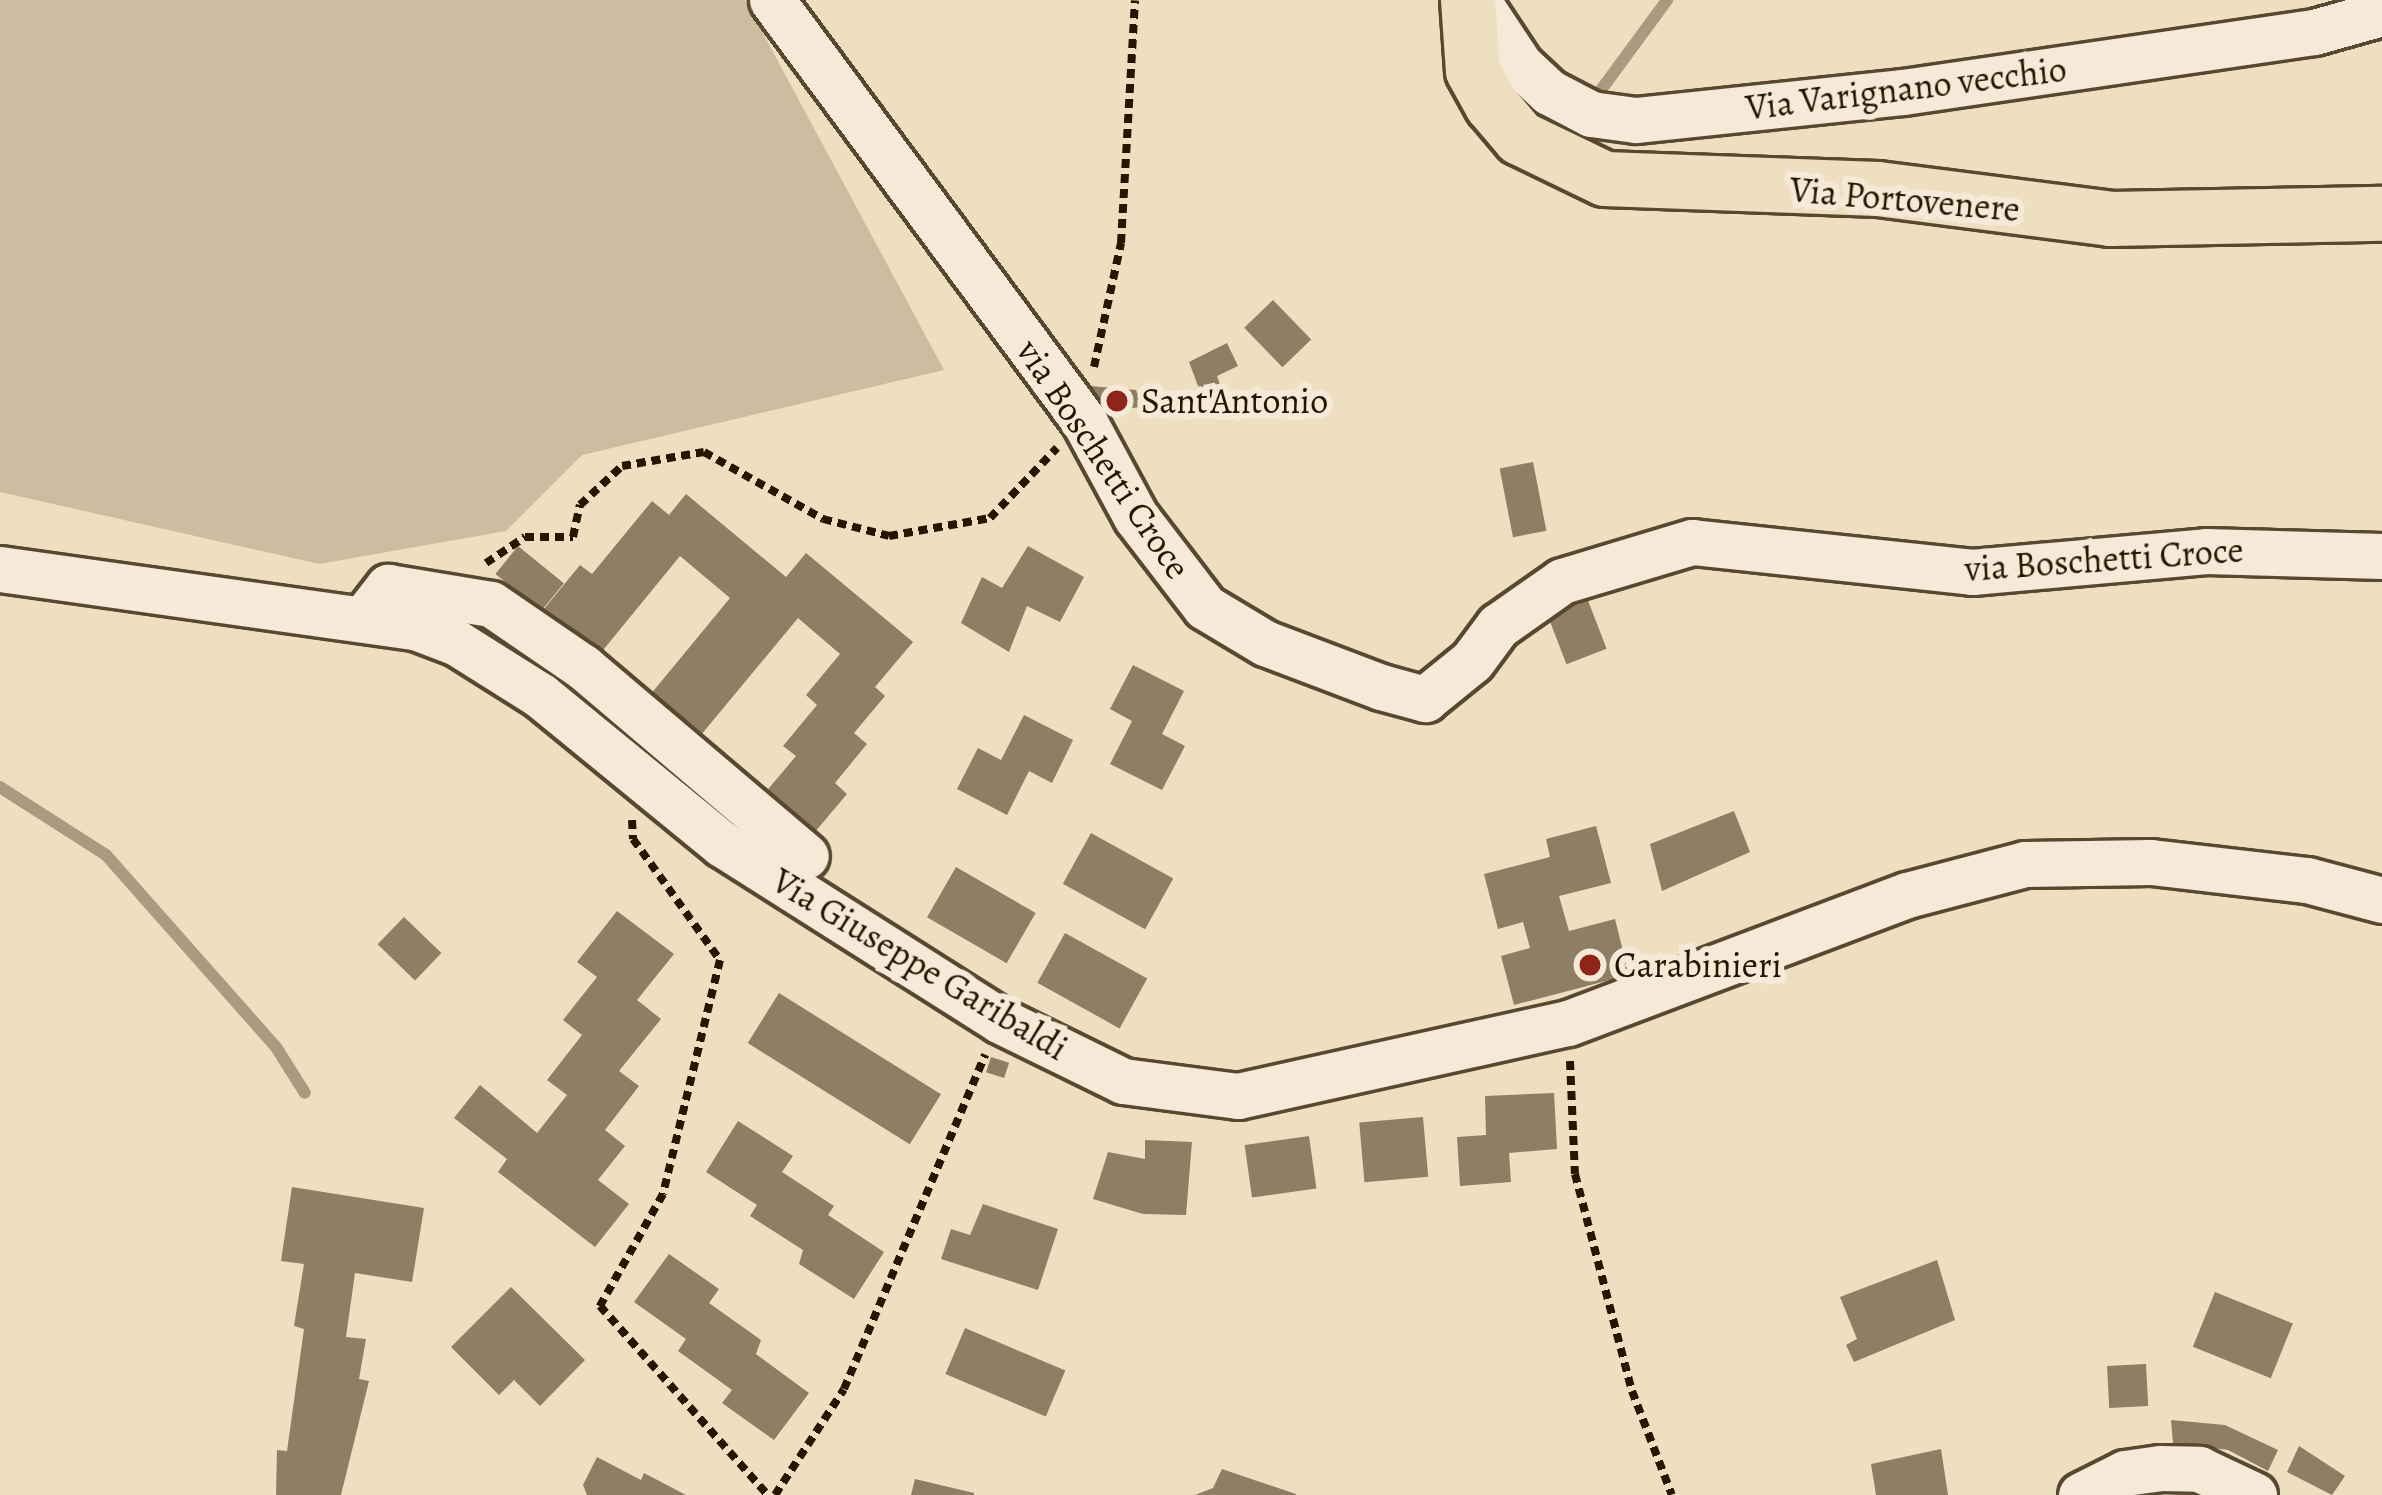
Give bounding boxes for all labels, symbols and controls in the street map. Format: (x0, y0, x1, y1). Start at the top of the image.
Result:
street label: Via Varignano vecchio (1743, 47, 2069, 129)
street label: Via Portovenere (1788, 167, 2022, 231)
street label: via Boschetti Croce (1008, 331, 1200, 587)
place label: Sant'Antonio (1141, 379, 1328, 423)
marker: Sant'Antonio (1104, 388, 1130, 414)
street label: via Boschetti Croce (1963, 528, 2245, 590)
street label: Via Giuseppe Garibaldi (764, 859, 1076, 1069)
place label: Carabinieri (1614, 943, 1782, 987)
marker: Carabinieri (1577, 952, 1603, 978)

